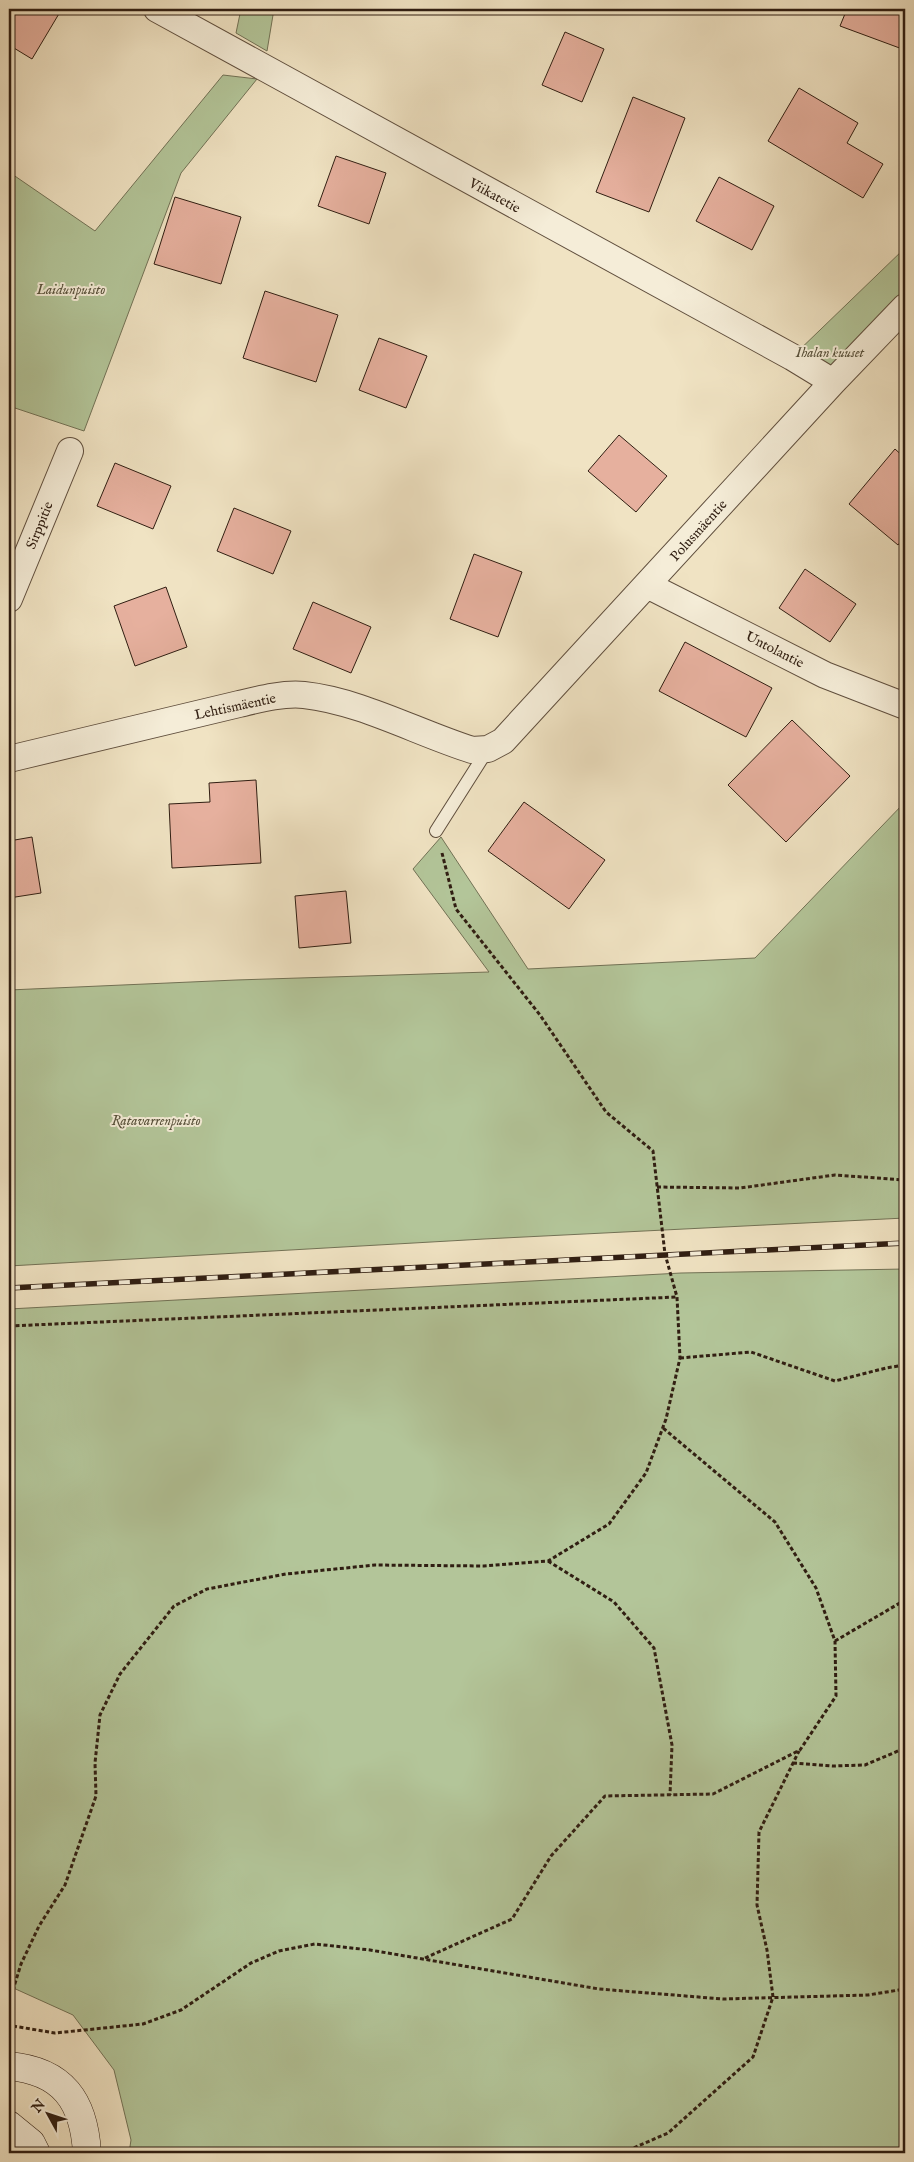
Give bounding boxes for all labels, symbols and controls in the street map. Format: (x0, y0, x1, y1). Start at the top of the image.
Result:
street label: Viikatetie (465, 174, 524, 218)
park label: Laidunpuisto (36, 281, 105, 299)
park label: Ihalan kuuset (795, 344, 865, 362)
street label: Polusmäentie (666, 496, 732, 565)
street label: Sirppitie (22, 498, 58, 552)
street label: Untolantie (742, 627, 807, 673)
street label: Lehtismäentie (193, 689, 278, 724)
park label: Ratavarrenpuisto (111, 1112, 201, 1130)
north arrow (22, 2090, 72, 2140)
text: N (27, 2096, 50, 2117)

